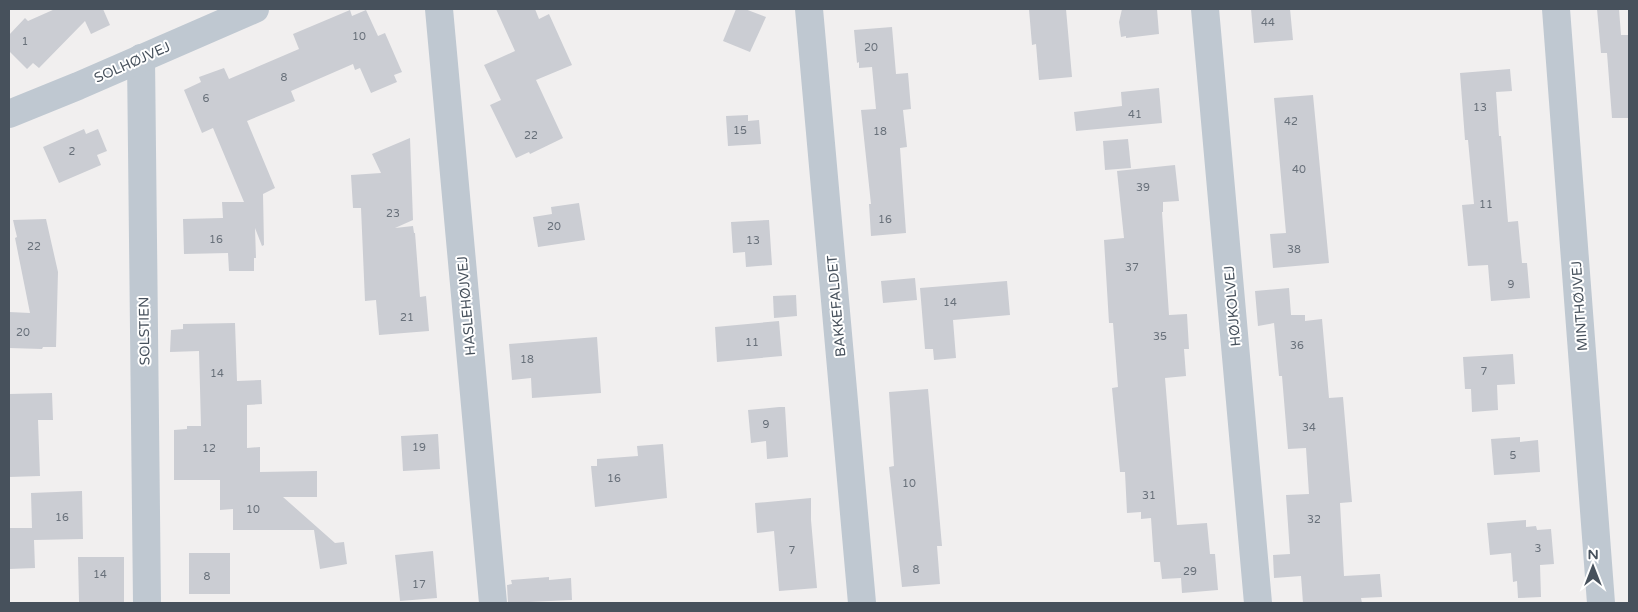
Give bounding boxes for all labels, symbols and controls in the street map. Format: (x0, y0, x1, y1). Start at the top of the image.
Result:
house number: 44 (1261, 16, 1275, 29)
house number: 10 (352, 30, 366, 43)
house number: 1 (22, 35, 28, 48)
street label: SOLHØJVEJ (92, 38, 173, 87)
house number: 20 (864, 41, 878, 54)
house number: 8 (281, 71, 288, 84)
house number: 6 (203, 92, 210, 105)
house number: 13 (1473, 101, 1487, 114)
house number: 41 (1128, 108, 1142, 121)
house number: 42 (1284, 115, 1298, 128)
house number: 15 (733, 124, 747, 137)
house number: 18 (873, 125, 887, 138)
house number: 22 (524, 129, 538, 142)
house number: 2 (69, 145, 76, 158)
house number: 40 (1292, 163, 1306, 176)
house number: 39 (1136, 181, 1150, 194)
house number: 11 (1479, 198, 1493, 211)
house number: 23 (386, 207, 400, 220)
house number: 16 (878, 213, 892, 226)
house number: 20 (547, 220, 561, 233)
house number: 16 (209, 233, 223, 246)
house number: 13 (746, 234, 760, 247)
house number: 22 (27, 240, 41, 253)
house number: 38 (1287, 243, 1301, 256)
street label: BAKKEFALDET (824, 254, 849, 358)
street label: HASLEHØJVEJ (454, 255, 479, 357)
street label: MINTHØJVEJ (1568, 260, 1591, 352)
house number: 37 (1125, 261, 1139, 274)
street label: HØJKOLVEJ (1220, 265, 1244, 347)
house number: 9 (1508, 278, 1515, 291)
street label: SOLSTIEN (135, 296, 154, 366)
house number: 14 (943, 296, 957, 309)
house number: 21 (400, 311, 414, 324)
house number: 20 (16, 326, 30, 339)
house number: 35 (1153, 330, 1167, 343)
house number: 11 (745, 336, 759, 349)
house number: 36 (1290, 339, 1304, 352)
house number: 18 (520, 353, 534, 366)
house number: 7 (1481, 365, 1488, 378)
house number: 14 (210, 367, 224, 380)
house number: 9 (763, 418, 770, 431)
house number: 34 (1302, 421, 1316, 434)
house number: 19 (412, 441, 426, 454)
house number: 12 (202, 442, 216, 455)
house number: 5 (1510, 449, 1517, 462)
house number: 16 (607, 472, 621, 485)
house number: 10 (902, 477, 916, 490)
house number: 31 (1142, 489, 1156, 502)
house number: 10 (246, 503, 260, 516)
house number: 16 (55, 511, 69, 524)
house number: 32 (1307, 513, 1321, 526)
house number: 3 (1535, 542, 1542, 555)
north arrow (1568, 542, 1618, 592)
house number: 7 (789, 544, 796, 557)
text: N (1587, 546, 1599, 563)
house number: 8 (913, 563, 920, 576)
house number: 29 (1183, 565, 1197, 578)
house number: 14 (93, 568, 107, 581)
house number: 8 (204, 570, 211, 583)
house number: 17 (412, 578, 426, 591)

